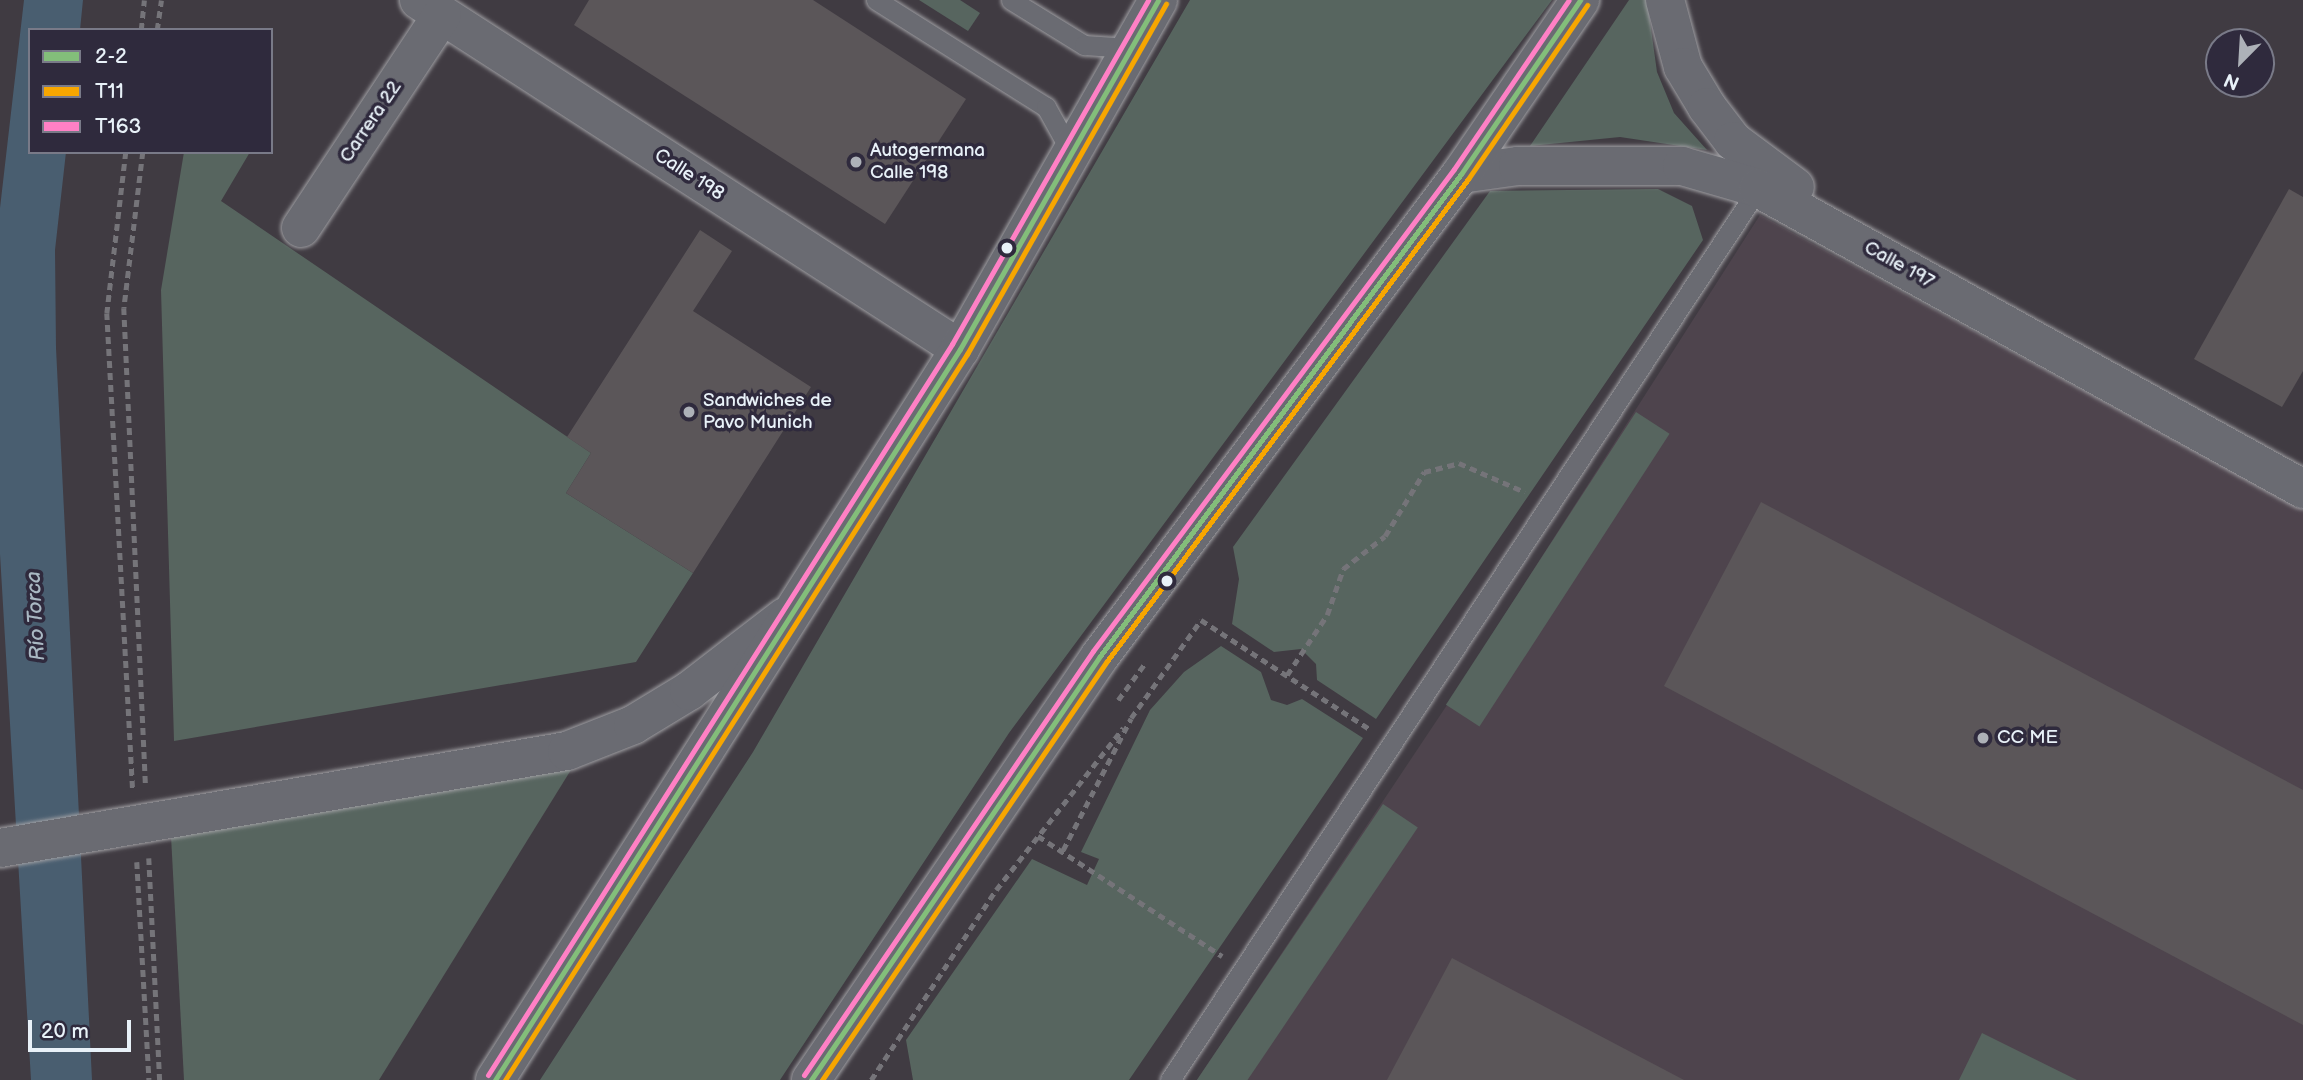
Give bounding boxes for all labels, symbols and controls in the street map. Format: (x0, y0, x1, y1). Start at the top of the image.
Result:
legend (28, 28, 273, 154)
north arrow (2205, 28, 2275, 98)
text: 2-2 (95, 44, 127, 69)
text: N (2221, 67, 2243, 94)
street label: Carrera 22 (335, 77, 407, 167)
text: T11 (95, 79, 124, 104)
text: T163 (95, 114, 142, 139)
place label: Autogermana Calle 198 (870, 140, 985, 184)
street label: Calle 198 (650, 144, 728, 206)
marker: Autogermana Calle 198 (848, 154, 864, 170)
street label: Calle 197 (1860, 236, 1938, 294)
unlabelled marker (1000, 241, 1014, 255)
place label: Sandwiches de Pavo Munich (703, 390, 832, 434)
marker: Sandwiches de Pavo Munich (681, 404, 697, 420)
water label: Río Torca (21, 570, 51, 662)
unlabelled marker (1160, 574, 1174, 588)
place label: CC ME (1997, 727, 2058, 749)
marker: CC ME (1975, 730, 1991, 746)
scale bar (32, 1006, 135, 1050)
text: 20 m (41, 1019, 89, 1044)

